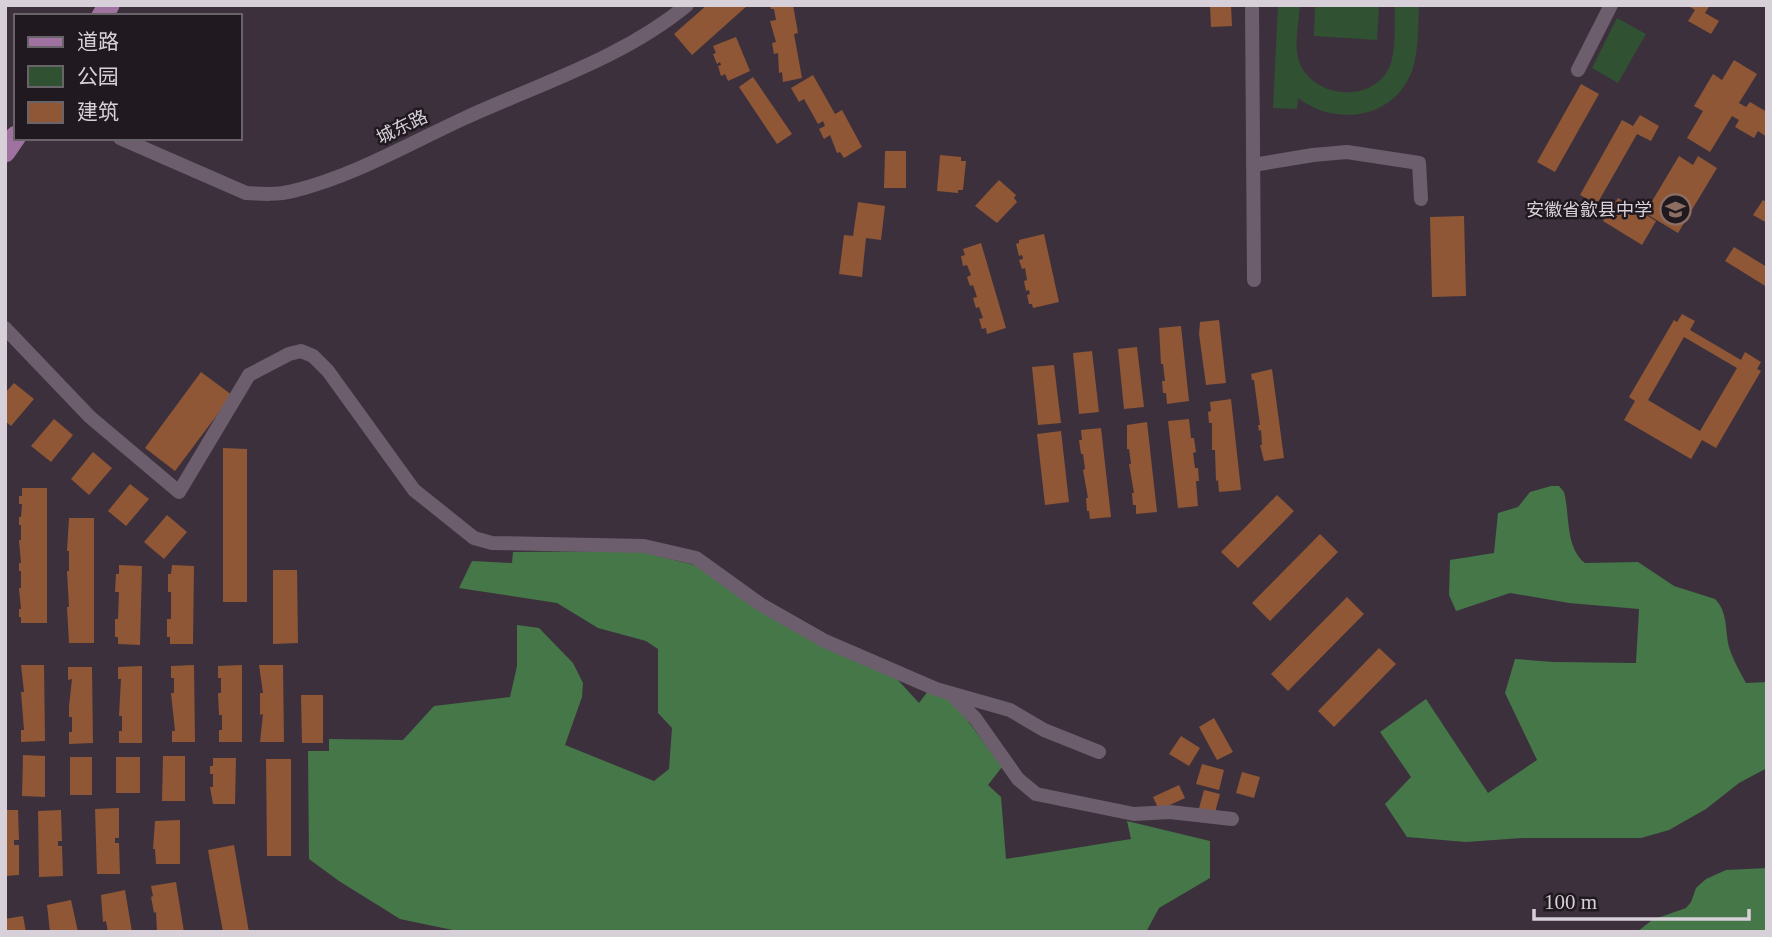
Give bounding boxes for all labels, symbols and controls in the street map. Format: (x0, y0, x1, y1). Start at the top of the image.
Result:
legend (14, 14, 242, 140)
text: 道路 (77, 30, 119, 54)
text: 公园 (77, 65, 119, 89)
text: 建筑 (77, 100, 119, 124)
street label: 城东路 (373, 106, 431, 148)
school or university icon: 安徽省歙县中学 (1658, 193, 1692, 227)
place label: 安徽省歙县中学 (1526, 200, 1652, 220)
scale bar (1534, 878, 1749, 922)
text: 100 m (1544, 890, 1597, 914)

